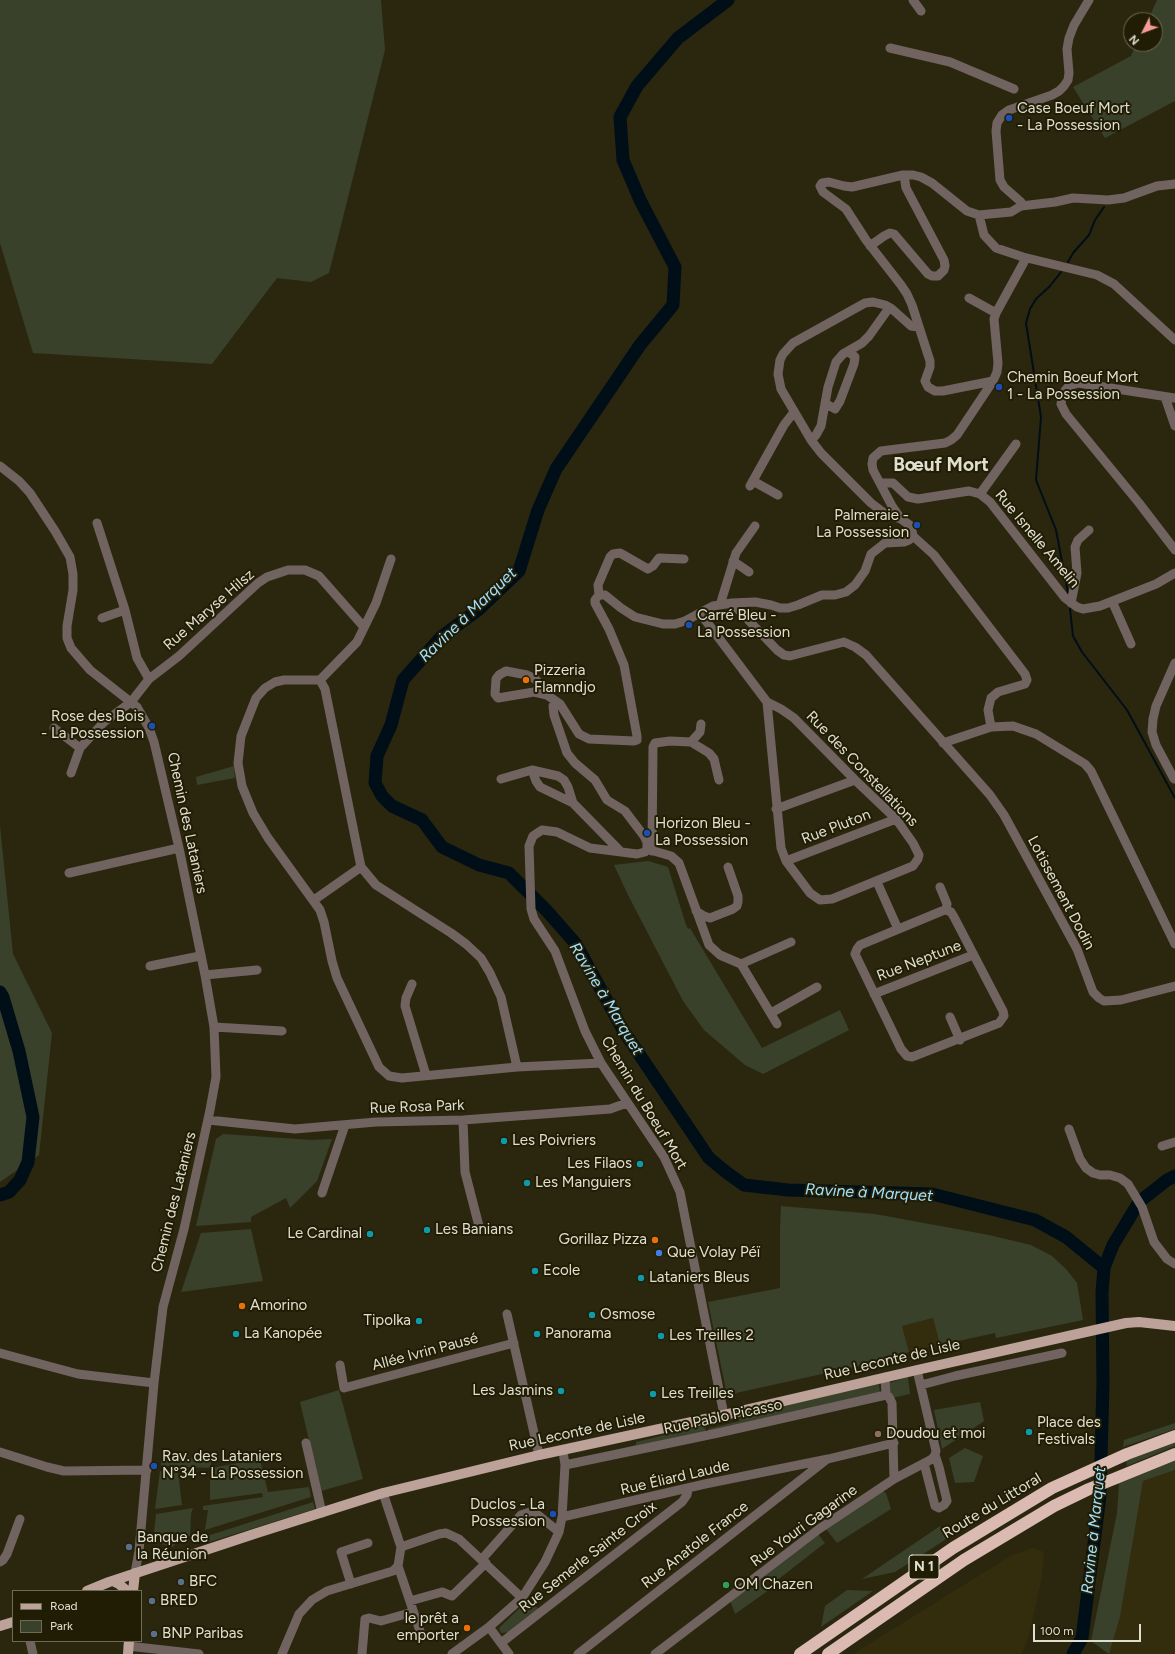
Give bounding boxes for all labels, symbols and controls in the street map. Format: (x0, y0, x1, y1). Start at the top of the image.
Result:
north arrow (1123, 12, 1163, 52)
text: N (1127, 32, 1142, 47)
place label: Case Boeuf Mort - La Possession (1017, 100, 1130, 135)
marker: Case Boeuf Mort - La Possession (1004, 113, 1014, 123)
place label: Chemin Boeuf Mort 1 - La Possession (1007, 369, 1138, 404)
marker: Chemin Boeuf Mort 1 - La Possession (994, 382, 1004, 392)
district label: Bœuf Mort (893, 454, 989, 476)
street label: Rue Isnelle Amelin (991, 486, 1083, 592)
place label: Palmeraie - La Possession (816, 507, 909, 542)
marker: Palmeraie - La Possession (912, 520, 922, 530)
water label: Ravine à Marquet (415, 564, 521, 666)
street label: Rue Maryse Hilsz (160, 566, 258, 654)
place label: Carré Bleu - La Possession (697, 607, 790, 642)
marker: Carré Bleu - La Possession (684, 620, 694, 630)
place label: Pizzeria Flamndjo (534, 662, 596, 697)
marker: Pizzeria Flamndjo (521, 675, 531, 685)
place label: Rose des Bois - La Possession (41, 708, 144, 743)
street label: Rue des Constellations (802, 708, 922, 830)
marker: Rose des Bois - La Possession (147, 721, 157, 731)
street label: Chemin des Lataniers (163, 751, 211, 895)
street label: Rue Pluton (799, 806, 873, 848)
place label: Horizon Bleu - La Possession (655, 815, 751, 850)
marker: Horizon Bleu - La Possession (642, 828, 652, 838)
street label: Lotissement Dodin (1023, 833, 1099, 953)
street label: Rue Neptune (874, 937, 964, 985)
water label: Ravine à Marquet (565, 939, 647, 1059)
street label: Chemin du Boeuf Mort (597, 1033, 691, 1173)
street label: Rue Rosa Park (369, 1096, 465, 1118)
street label: Chemin des Lataniers (148, 1130, 200, 1274)
place label: Les Poivriers (512, 1132, 596, 1150)
marker: Les Poivriers (499, 1136, 509, 1146)
place label: Les Filaos (567, 1155, 632, 1173)
marker: Les Filaos (635, 1159, 645, 1169)
place label: Les Manguiers (535, 1174, 631, 1192)
marker: Les Manguiers (522, 1178, 532, 1188)
water label: Ravine à Marquet (805, 1180, 933, 1206)
place label: Les Banians (435, 1221, 513, 1239)
place label: Le Cardinal (287, 1225, 362, 1243)
marker: Les Banians (422, 1225, 432, 1235)
marker: Le Cardinal (365, 1229, 375, 1239)
place label: Gorillaz Pizza (558, 1231, 647, 1249)
marker: Gorillaz Pizza (650, 1235, 660, 1245)
place label: Que Volay Péï (667, 1244, 760, 1262)
marker: Que Volay Péï (654, 1248, 664, 1258)
place label: Ecole (543, 1262, 580, 1280)
marker: Ecole (530, 1266, 540, 1276)
place label: Lataniers Bleus (649, 1269, 750, 1287)
marker: Lataniers Bleus (636, 1273, 646, 1283)
place label: Amorino (250, 1297, 307, 1315)
marker: Amorino (237, 1301, 247, 1311)
place label: Osmose (600, 1306, 655, 1324)
marker: Osmose (587, 1310, 597, 1320)
place label: Tipolka (364, 1312, 411, 1330)
marker: Tipolka (414, 1316, 424, 1326)
place label: La Kanopée (244, 1325, 322, 1343)
place label: Panorama (545, 1325, 611, 1343)
place label: Les Treilles 2 (669, 1327, 754, 1345)
marker: La Kanopée (231, 1329, 241, 1339)
street label: Allée Ivrin Pausé (370, 1329, 480, 1375)
marker: Panorama (532, 1329, 542, 1339)
marker: Les Treilles 2 (656, 1331, 666, 1341)
street label: Rue Leconte de Lisle (822, 1336, 962, 1384)
place label: Les Jasmins (472, 1382, 553, 1400)
place label: Les Treilles (661, 1385, 734, 1403)
marker: Les Jasmins (556, 1386, 566, 1396)
marker: Les Treilles (648, 1389, 658, 1399)
street label: Rue Pablo Picasso (662, 1396, 784, 1438)
street label: Rue Leconte de Lisle (507, 1409, 647, 1455)
place label: Place des Festivals (1037, 1414, 1101, 1449)
place label: Doudou et moi (886, 1425, 985, 1443)
marker: Place des Festivals (1024, 1427, 1034, 1437)
marker: Doudou et moi (873, 1429, 883, 1439)
place label: Rav. des Lataniers N°34 - La Possession (162, 1448, 303, 1483)
street label: Rue Éliard Laude (619, 1457, 731, 1499)
marker: Rav. des Lataniers N°34 - La Possession (149, 1461, 159, 1471)
water label: Ravine à Marquet (1078, 1465, 1110, 1595)
street label: Route du Littoral (939, 1469, 1045, 1543)
street label: Rue Youri Gagarine (747, 1481, 861, 1571)
place label: Duclos - La Possession (470, 1496, 545, 1531)
street label: Rue Semerle Sainte Croix (516, 1498, 660, 1616)
street label: Rue Anatole France (638, 1498, 752, 1592)
marker: Duclos - La Possession (548, 1509, 558, 1519)
place label: Banque de la Réunion (137, 1529, 208, 1564)
marker: Banque de la Réunion (124, 1542, 134, 1552)
road number: N 1 (909, 1555, 939, 1579)
place label: BFC (189, 1573, 217, 1591)
place label: OM Chazen (734, 1576, 813, 1594)
marker: BFC (176, 1577, 186, 1587)
marker: OM Chazen (721, 1580, 731, 1590)
legend (12, 1590, 142, 1642)
place label: BRED (160, 1592, 198, 1610)
marker: BRED (147, 1596, 157, 1606)
text: Road (50, 1599, 78, 1613)
place label: le prêt a emporter (397, 1610, 459, 1645)
scale bar (1035, 1616, 1143, 1642)
text: Park (50, 1619, 73, 1633)
marker: le prêt a emporter (462, 1623, 472, 1633)
text: 100 m (1040, 1624, 1074, 1638)
place label: BNP Paribas (162, 1625, 243, 1643)
marker: BNP Paribas (149, 1629, 159, 1639)

